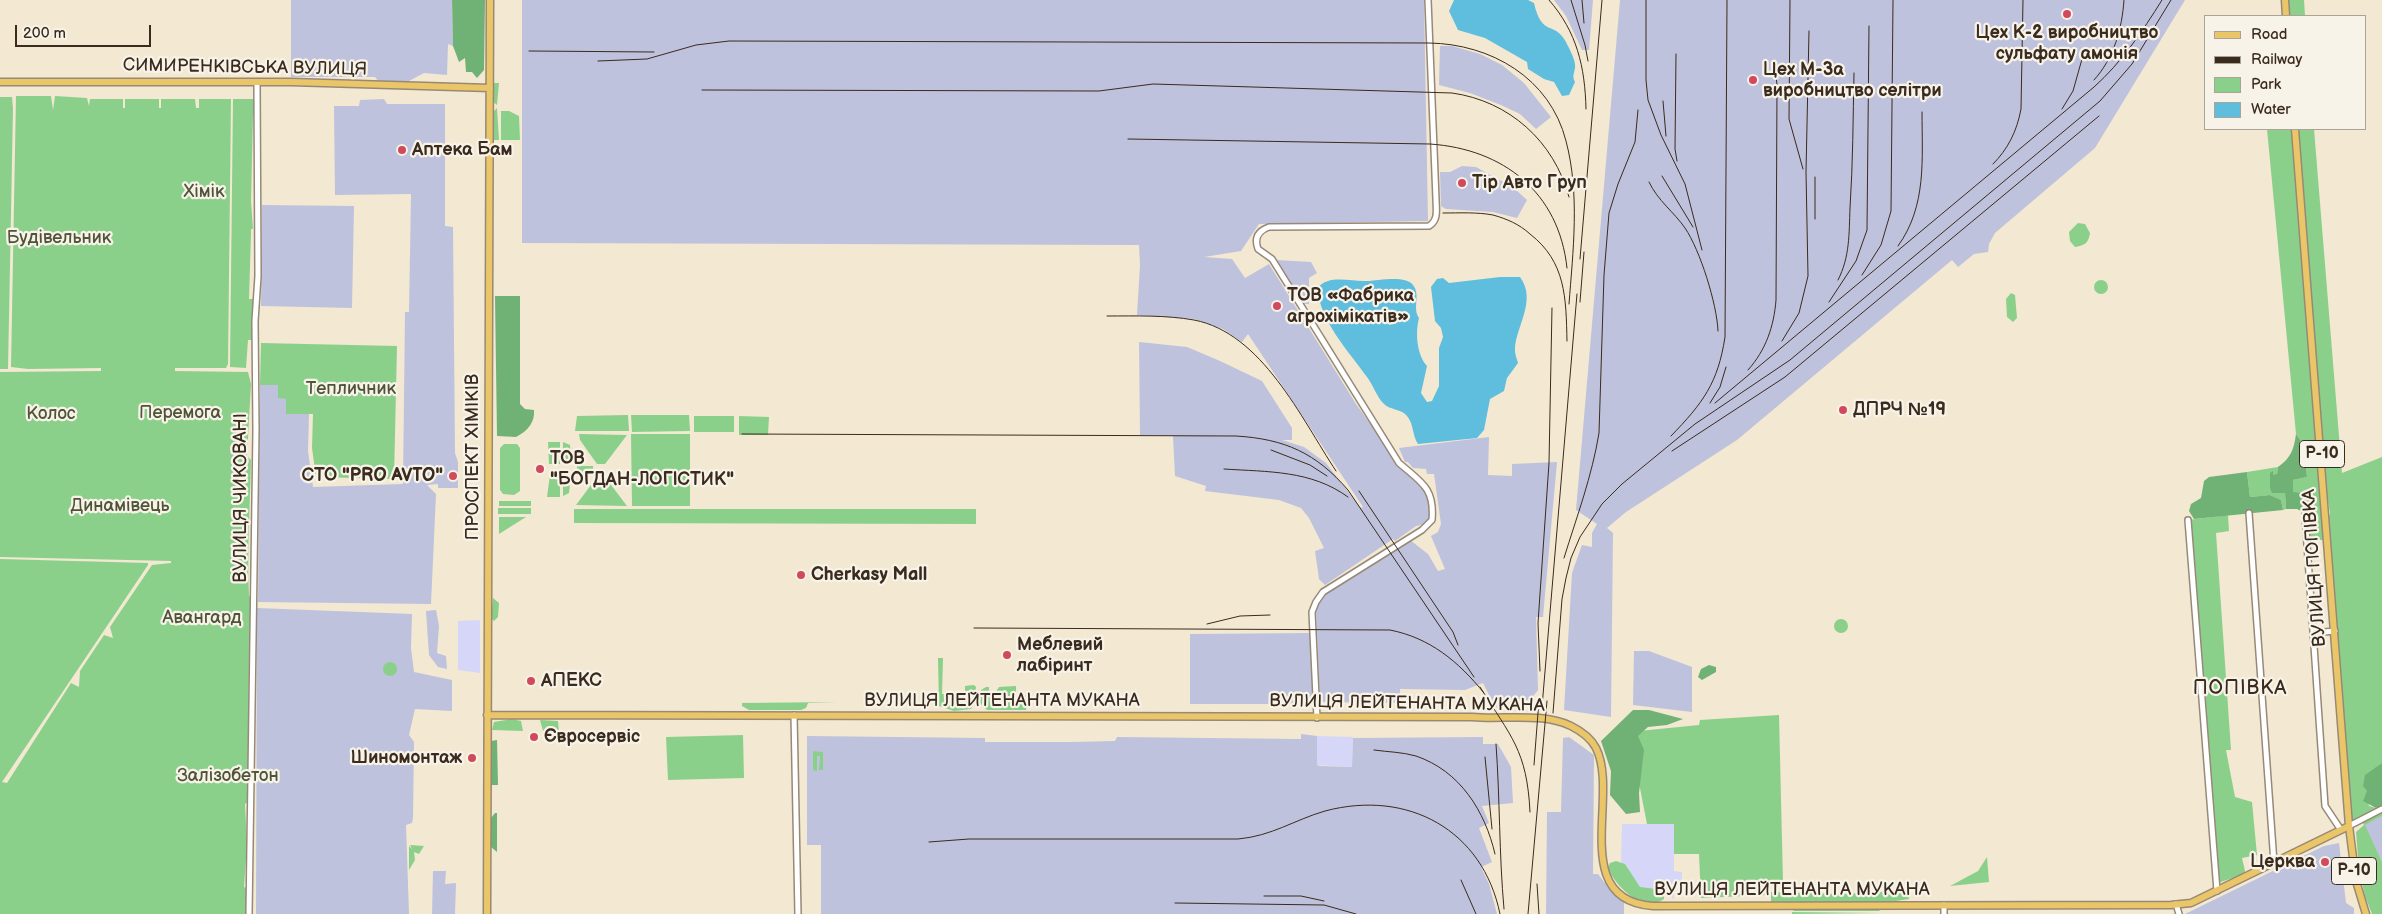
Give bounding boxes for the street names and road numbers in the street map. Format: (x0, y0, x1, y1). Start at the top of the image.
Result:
street label: СИМИРЕНКІВСЬКА ВУЛИЦЯ (123, 55, 367, 81)
street label: ПРОСПЕКТ ХІМІКІВ (462, 374, 484, 540)
street label: ВУЛИЦЯ ЧИКОВАНІ (230, 413, 252, 583)
road number: Р-10 (2300, 440, 2344, 468)
street label: ВУЛИЦЯ ПОПІВКА (2299, 488, 2331, 648)
street label: ВУЛИЦЯ ЛЕЙТЕНАНТА МУКАНА (864, 690, 1140, 712)
street label: ВУЛИЦЯ ЛЕЙТЕНАНТА МУКАНА (1269, 691, 1545, 717)
road number: Р-10 (2332, 858, 2376, 884)
street label: ВУЛИЦЯ ЛЕЙТЕНАНТА МУКАНА (1654, 879, 1930, 901)

